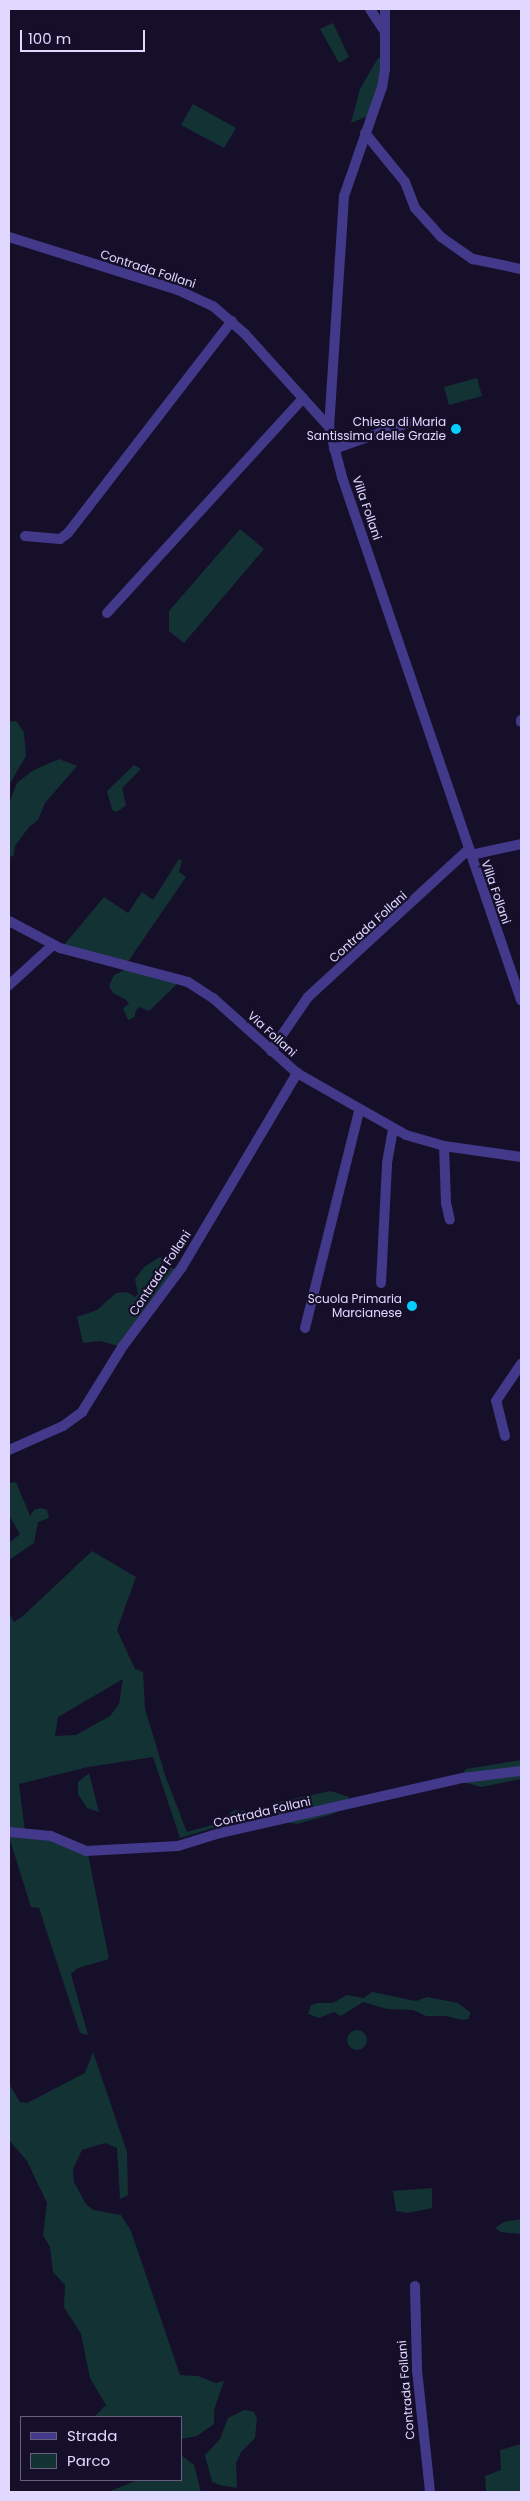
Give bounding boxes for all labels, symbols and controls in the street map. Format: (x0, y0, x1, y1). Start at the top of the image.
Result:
scale bar (22, 20, 148, 52)
text: 100 m (28, 28, 71, 49)
street label: Contrada Follani (99, 247, 197, 291)
place label: Chiesa di Maria Santissima delle Grazie (307, 415, 446, 443)
marker: Chiesa di Maria Santissima delle Grazie (450, 423, 462, 435)
street label: Villa Follani (349, 474, 385, 542)
street label: Villa Follani (478, 858, 514, 926)
street label: Contrada Follani (326, 888, 410, 966)
street label: Via Follani (245, 1008, 299, 1060)
street label: Contrada Follani (126, 1228, 194, 1318)
place label: Scuola Primaria Marcianese (308, 1292, 402, 1320)
marker: Scuola Primaria Marcianese (406, 1300, 418, 1312)
street label: Contrada Follani (212, 1794, 312, 1830)
street label: Contrada Follani (394, 2340, 418, 2440)
legend (20, 2416, 182, 2481)
text: Strada (67, 2425, 117, 2446)
text: Parco (67, 2450, 110, 2471)

